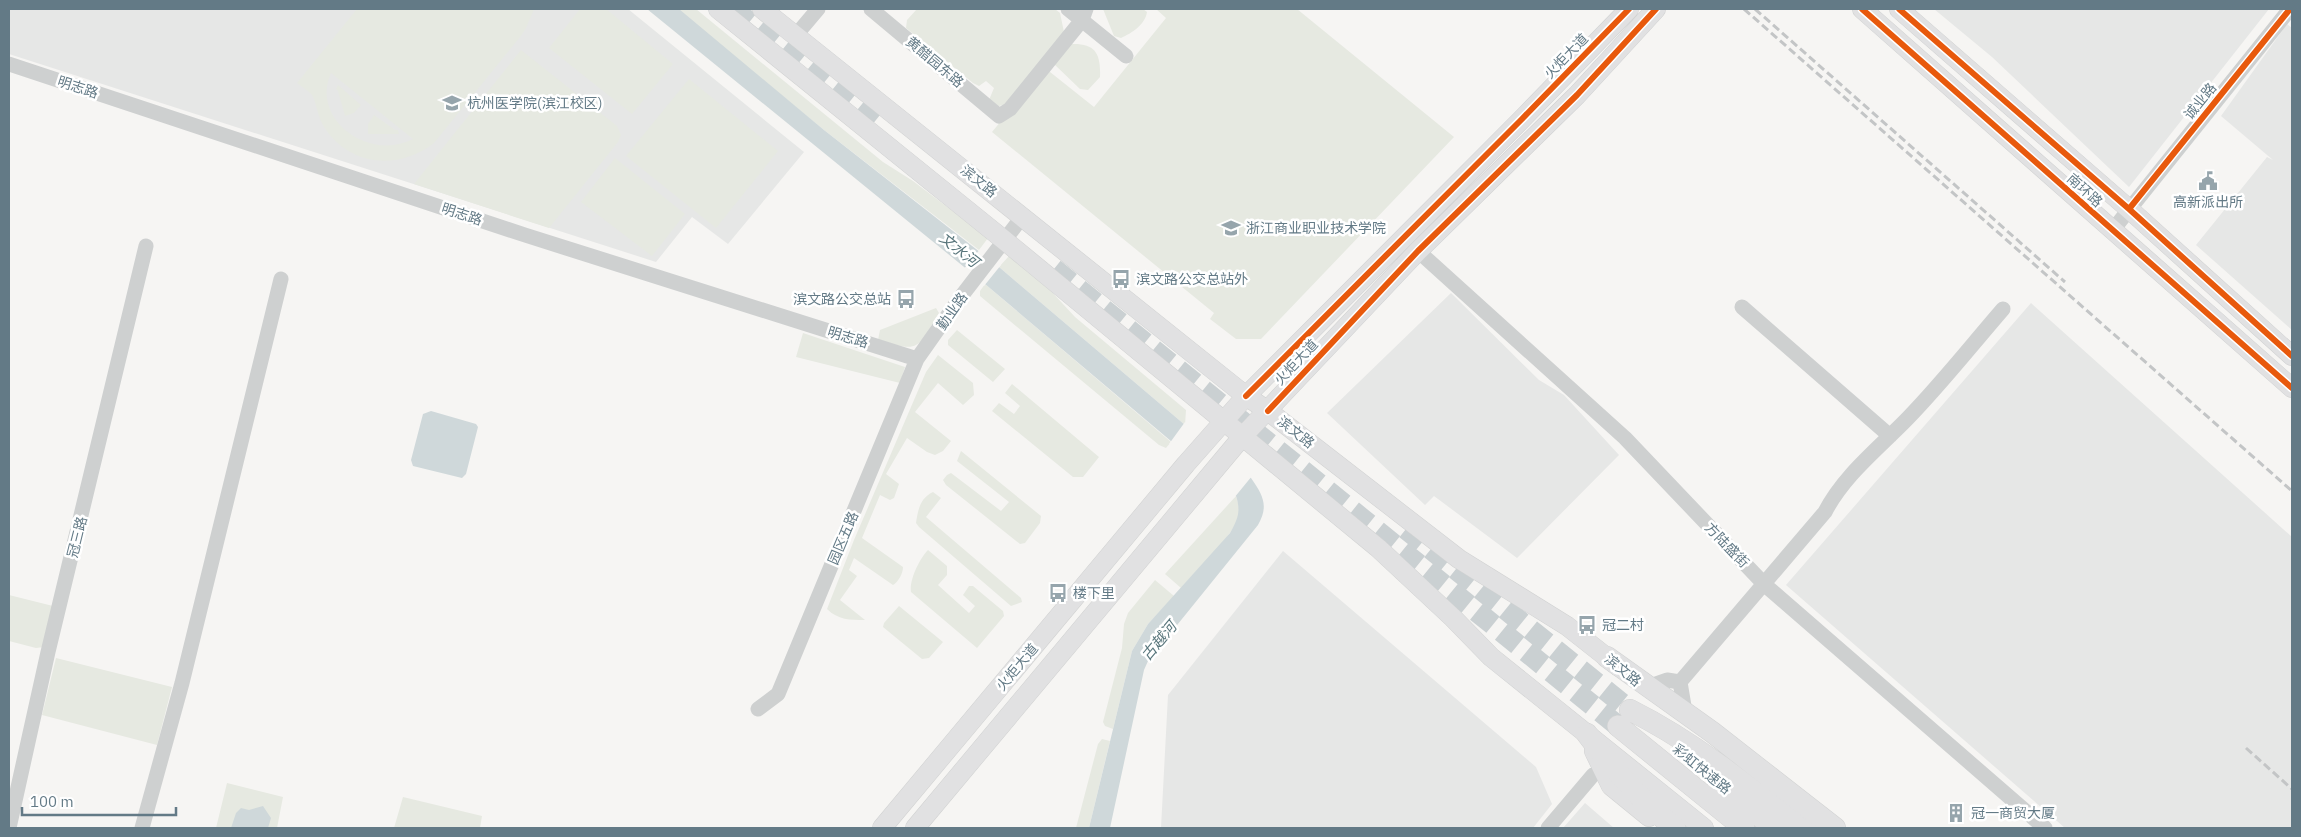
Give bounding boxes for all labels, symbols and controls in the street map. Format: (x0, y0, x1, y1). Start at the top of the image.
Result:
street label: 火炬大道 (1540, 30, 1592, 82)
street label: 黄醋园东路 (902, 33, 968, 91)
street label: 明志路 (55, 72, 101, 102)
street label: 诚业路 (2180, 79, 2220, 123)
school or university icon: 杭州医学院(滨江校区) (441, 92, 463, 114)
place label: 杭州医学院(滨江校区) (467, 94, 602, 112)
street label: 滨文路 (957, 161, 1001, 201)
street label: 南环路 (2063, 169, 2107, 211)
public building icon: 高新派出所 (2197, 170, 2219, 192)
place label: 高新派出所 (2173, 193, 2243, 211)
street label: 明志路 (439, 199, 485, 229)
school or university icon: 浙江商业职业技术学院 (1220, 217, 1242, 239)
place label: 浙江商业职业技术学院 (1246, 219, 1386, 237)
water label: 文水河 (936, 228, 985, 273)
bus stop icon: 滨文路公交总站外 (1110, 268, 1132, 290)
place label: 滨文路公交总站外 (1136, 270, 1248, 288)
bus stop icon: 滨文路公交总站 (895, 288, 917, 310)
street label: 勤业路 (933, 289, 971, 333)
place label: 滨文路公交总站 (793, 290, 891, 308)
street label: 明志路 (825, 322, 871, 352)
street label: 火炬大道 (1270, 335, 1322, 389)
street label: 滨文路 (1274, 412, 1318, 452)
street label: 园区五路 (824, 509, 862, 567)
street label: 冠三路 (63, 514, 91, 560)
street label: 方陆盛街 (1701, 519, 1753, 571)
bus stop icon: 楼下里 (1047, 582, 1069, 604)
place label: 楼下里 (1073, 584, 1115, 602)
bus stop icon: 冠二村 (1576, 614, 1598, 636)
water label: 古越河 (1137, 615, 1182, 664)
place label: 冠二村 (1602, 616, 1644, 634)
street label: 火炬大道 (992, 640, 1042, 694)
street label: 滨文路 (1601, 650, 1645, 690)
street label: 彩虹快速路 (1669, 740, 1735, 798)
scale bar (22, 784, 176, 816)
text: 100 m (30, 792, 74, 811)
building icon: 冠一商贸大厦 (1945, 802, 1967, 824)
place label: 冠一商贸大厦 (1971, 804, 2055, 822)

